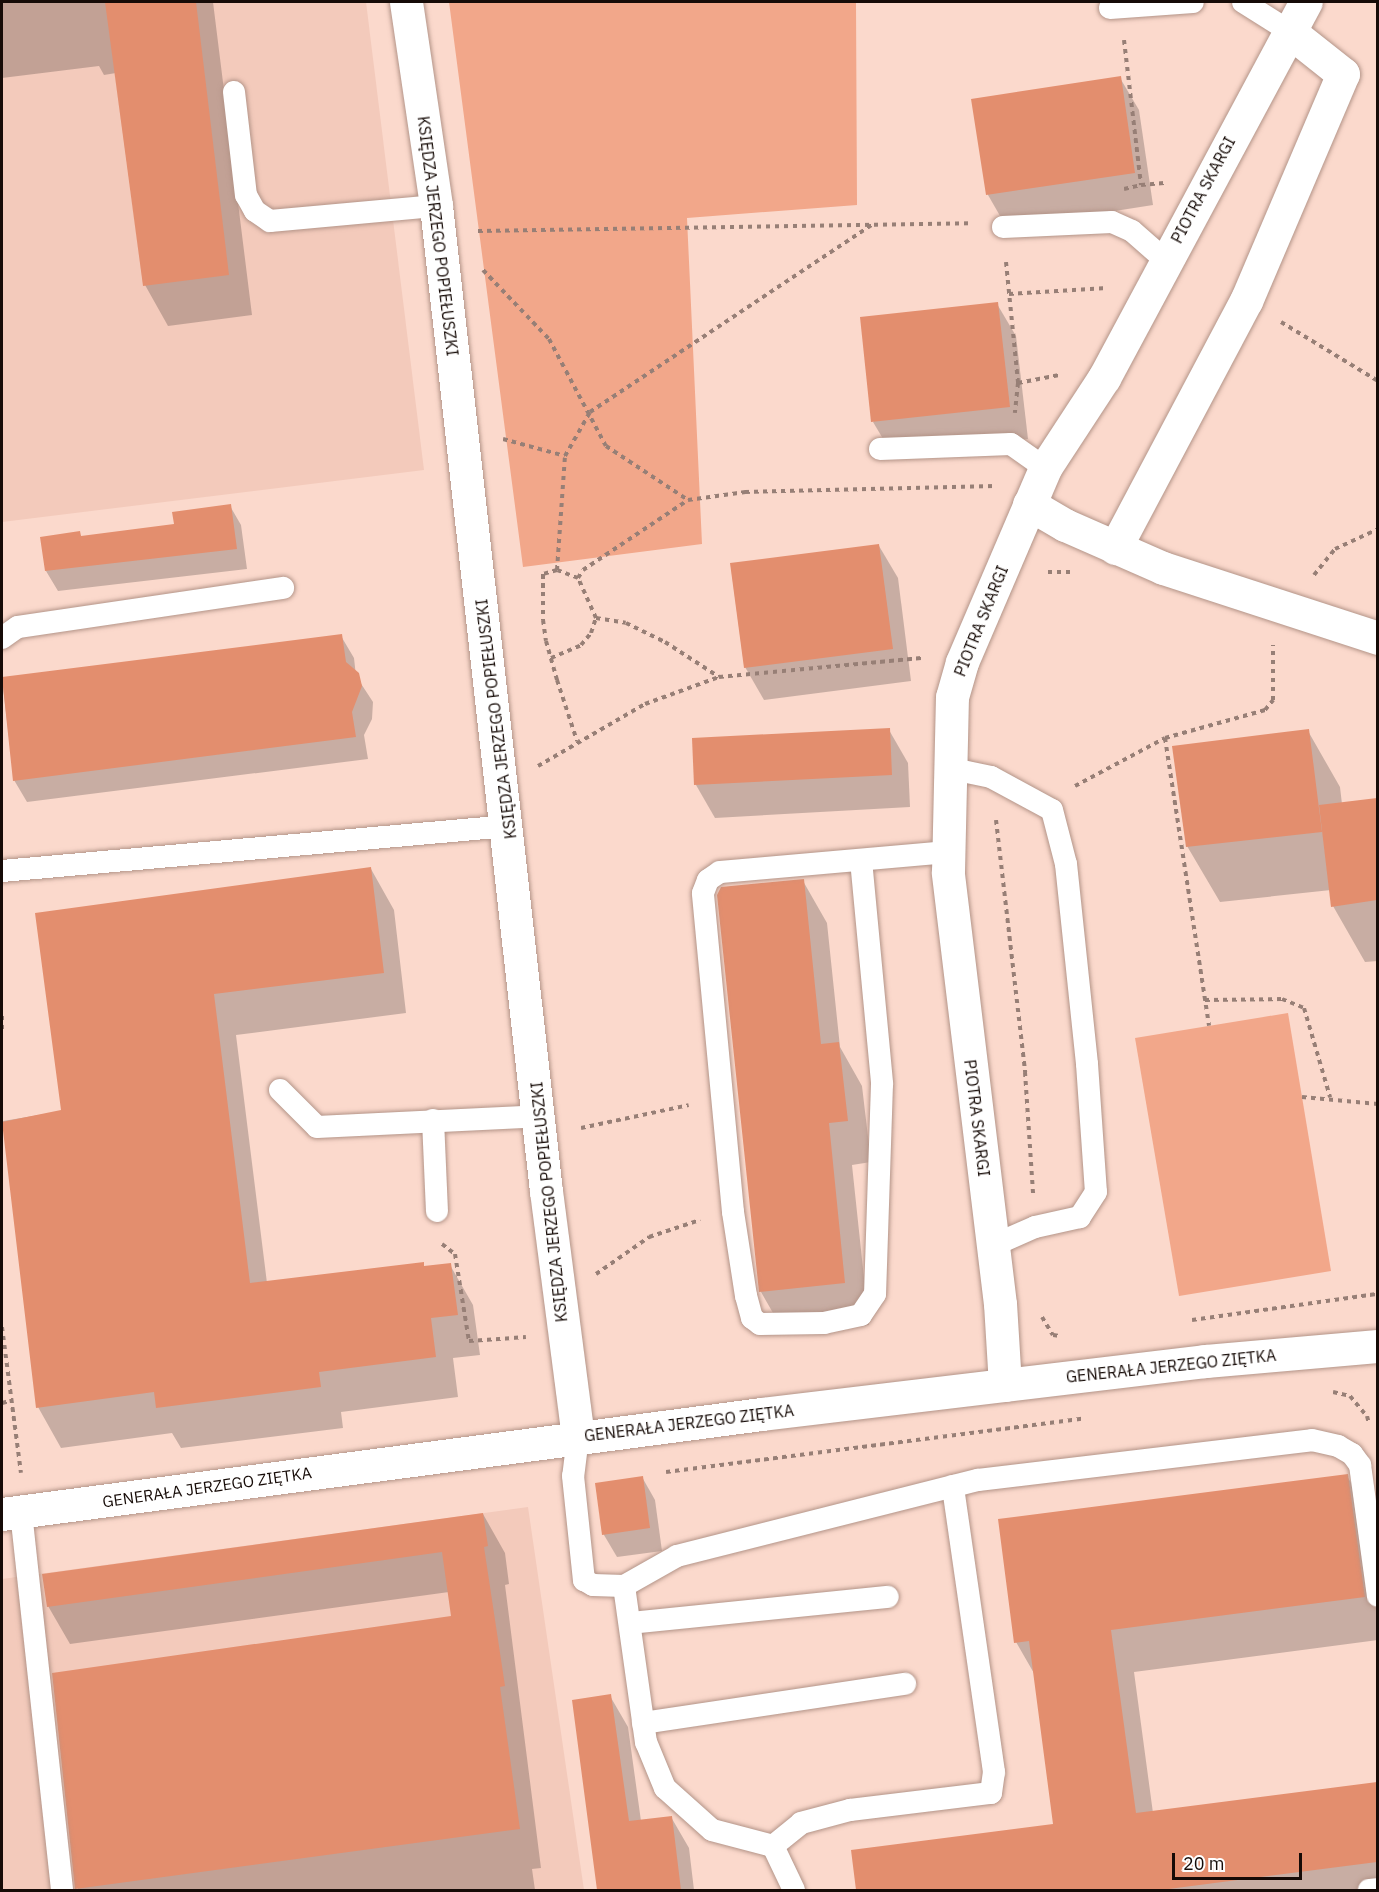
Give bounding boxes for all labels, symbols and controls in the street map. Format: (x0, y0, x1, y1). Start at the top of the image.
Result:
street label: KSIĘDZA JERZEGO POPIEŁUSZKI (414, 115, 462, 357)
street label: PIOTRA SKARGI (1167, 133, 1239, 247)
street label: PIOTRA SKARGI (950, 563, 1012, 679)
street label: KSIĘDZA JERZEGO POPIEŁUSZKI (472, 598, 520, 840)
street label: PIOTRA SKARGI (960, 1058, 994, 1178)
street label: KSIĘDZA JERZEGO POPIEŁUSZKI (527, 1081, 571, 1323)
street label: GENERAŁA JERZEGO ZIĘTKA (1065, 1345, 1277, 1387)
street label: GENERAŁA JERZEGO ZIĘTKA (583, 1401, 795, 1445)
street label: GENERAŁA JERZEGO ZIĘTKA (101, 1463, 313, 1511)
scale bar (1175, 1841, 1306, 1879)
text: 20 m (1183, 1852, 1225, 1875)

